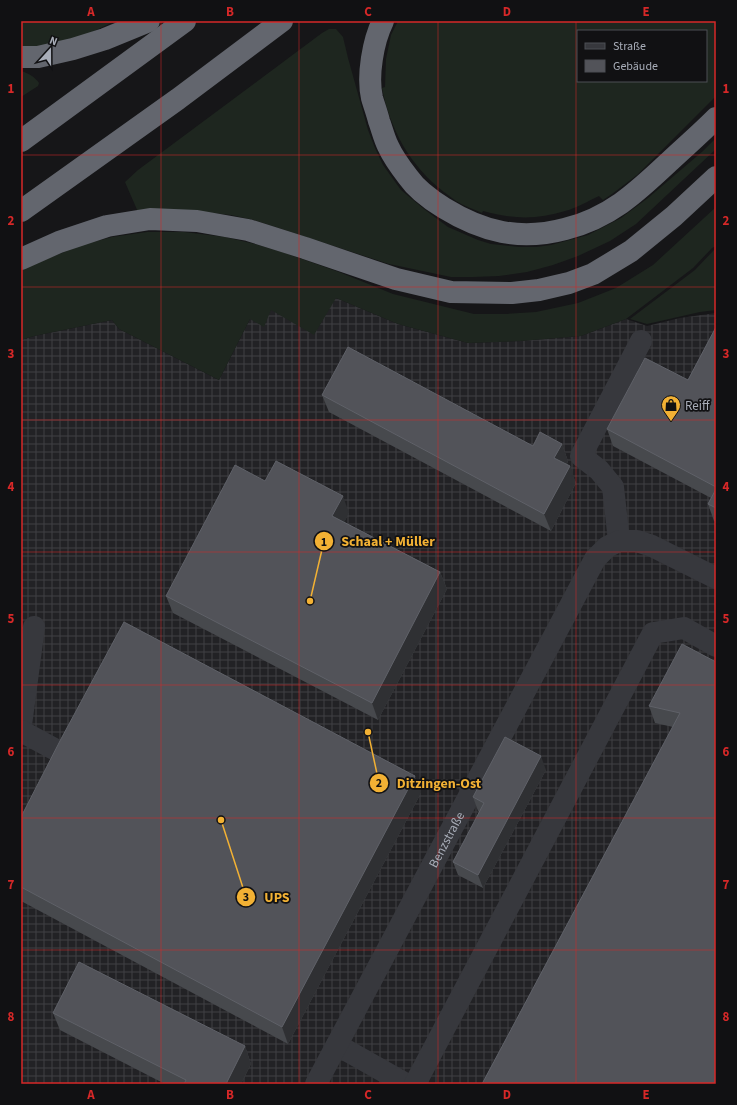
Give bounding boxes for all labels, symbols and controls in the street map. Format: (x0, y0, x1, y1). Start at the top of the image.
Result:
text: A (86, 3, 95, 21)
text: B (226, 3, 234, 21)
text: C (364, 3, 372, 21)
text: D (503, 3, 511, 21)
text: E (642, 3, 650, 21)
north arrow (30, 30, 70, 70)
legend (577, 30, 707, 82)
text: N (47, 33, 60, 49)
text: Straße (613, 38, 646, 55)
text: Gebäude (613, 58, 658, 75)
text: 1 (8, 80, 15, 98)
text: 1 (723, 80, 730, 98)
text: 2 (8, 212, 15, 230)
text: 2 (723, 212, 730, 230)
text: 3 (8, 345, 15, 363)
text: 3 (723, 345, 730, 363)
shop icon: Reiff (660, 394, 682, 422)
place label: Reiff (685, 397, 710, 415)
text: 4 (8, 478, 15, 496)
text: 4 (723, 478, 730, 496)
callout: Schaal + Müller (314, 528, 443, 554)
text: Schaal + Müller (341, 532, 435, 552)
text: 1 (321, 534, 327, 551)
text: 5 (8, 610, 15, 628)
text: 5 (723, 610, 730, 628)
text: 6 (8, 743, 15, 761)
text: 6 (723, 743, 730, 761)
callout: Ditzingen-Ost (369, 770, 489, 796)
text: Ditzingen-Ost (397, 774, 482, 794)
text: 2 (376, 775, 382, 792)
street label: Benzstraße (425, 809, 469, 871)
text: 7 (8, 876, 15, 894)
text: 7 (723, 876, 730, 894)
callout: UPS (236, 884, 298, 910)
text: UPS (264, 888, 290, 908)
text: 3 (243, 889, 249, 906)
text: 8 (8, 1008, 15, 1026)
text: 8 (723, 1008, 730, 1026)
text: A (86, 1086, 95, 1104)
text: B (226, 1086, 234, 1104)
text: C (364, 1086, 372, 1104)
text: D (503, 1086, 511, 1104)
text: E (642, 1086, 650, 1104)

